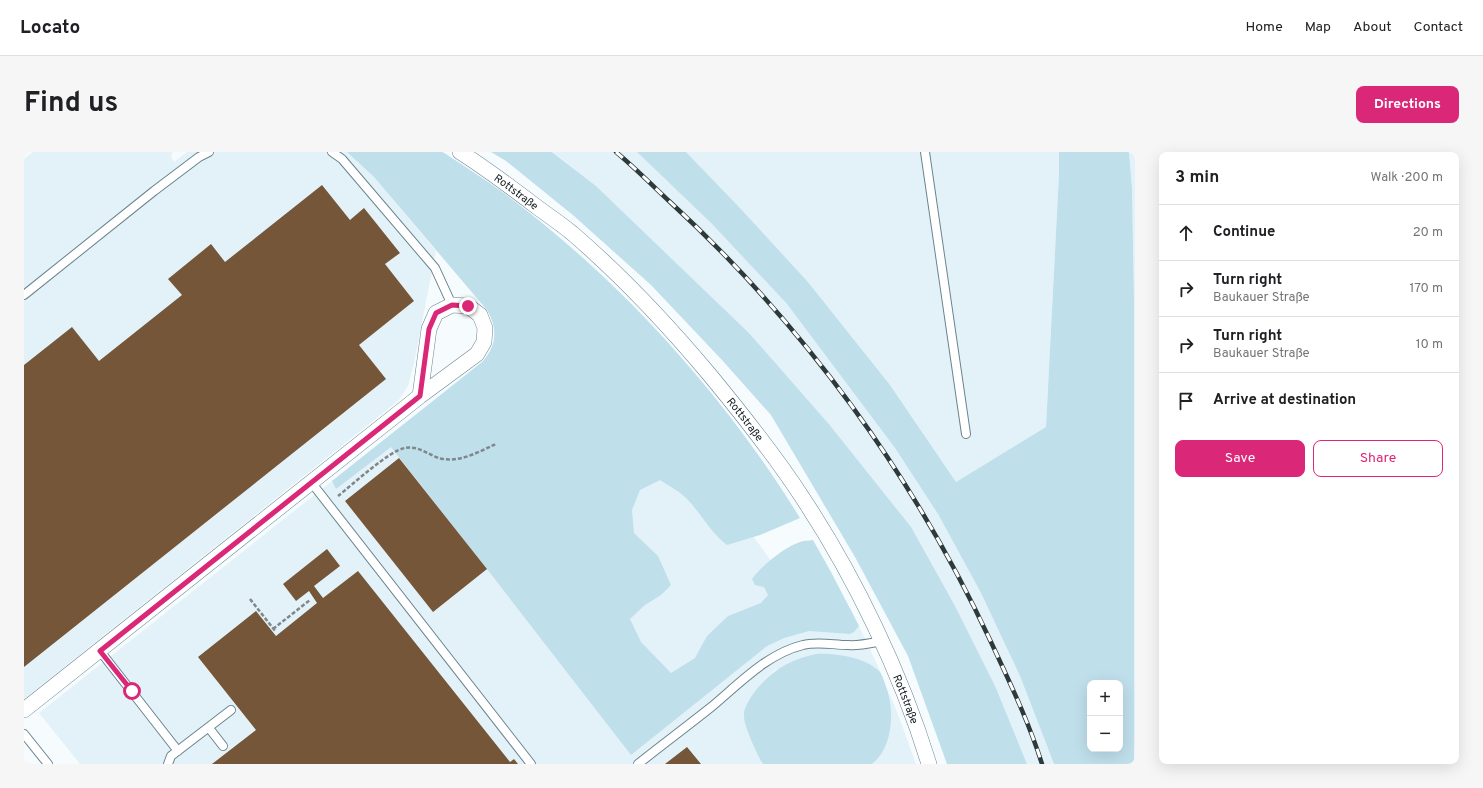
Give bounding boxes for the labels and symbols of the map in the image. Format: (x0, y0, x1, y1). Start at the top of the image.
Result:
street label: Rottstraße (491, 171, 541, 214)
route end (459, 297, 477, 315)
street label: Rottstraße (723, 395, 766, 444)
street label: Rottstraße (889, 673, 921, 726)
route start (123, 682, 141, 700)

